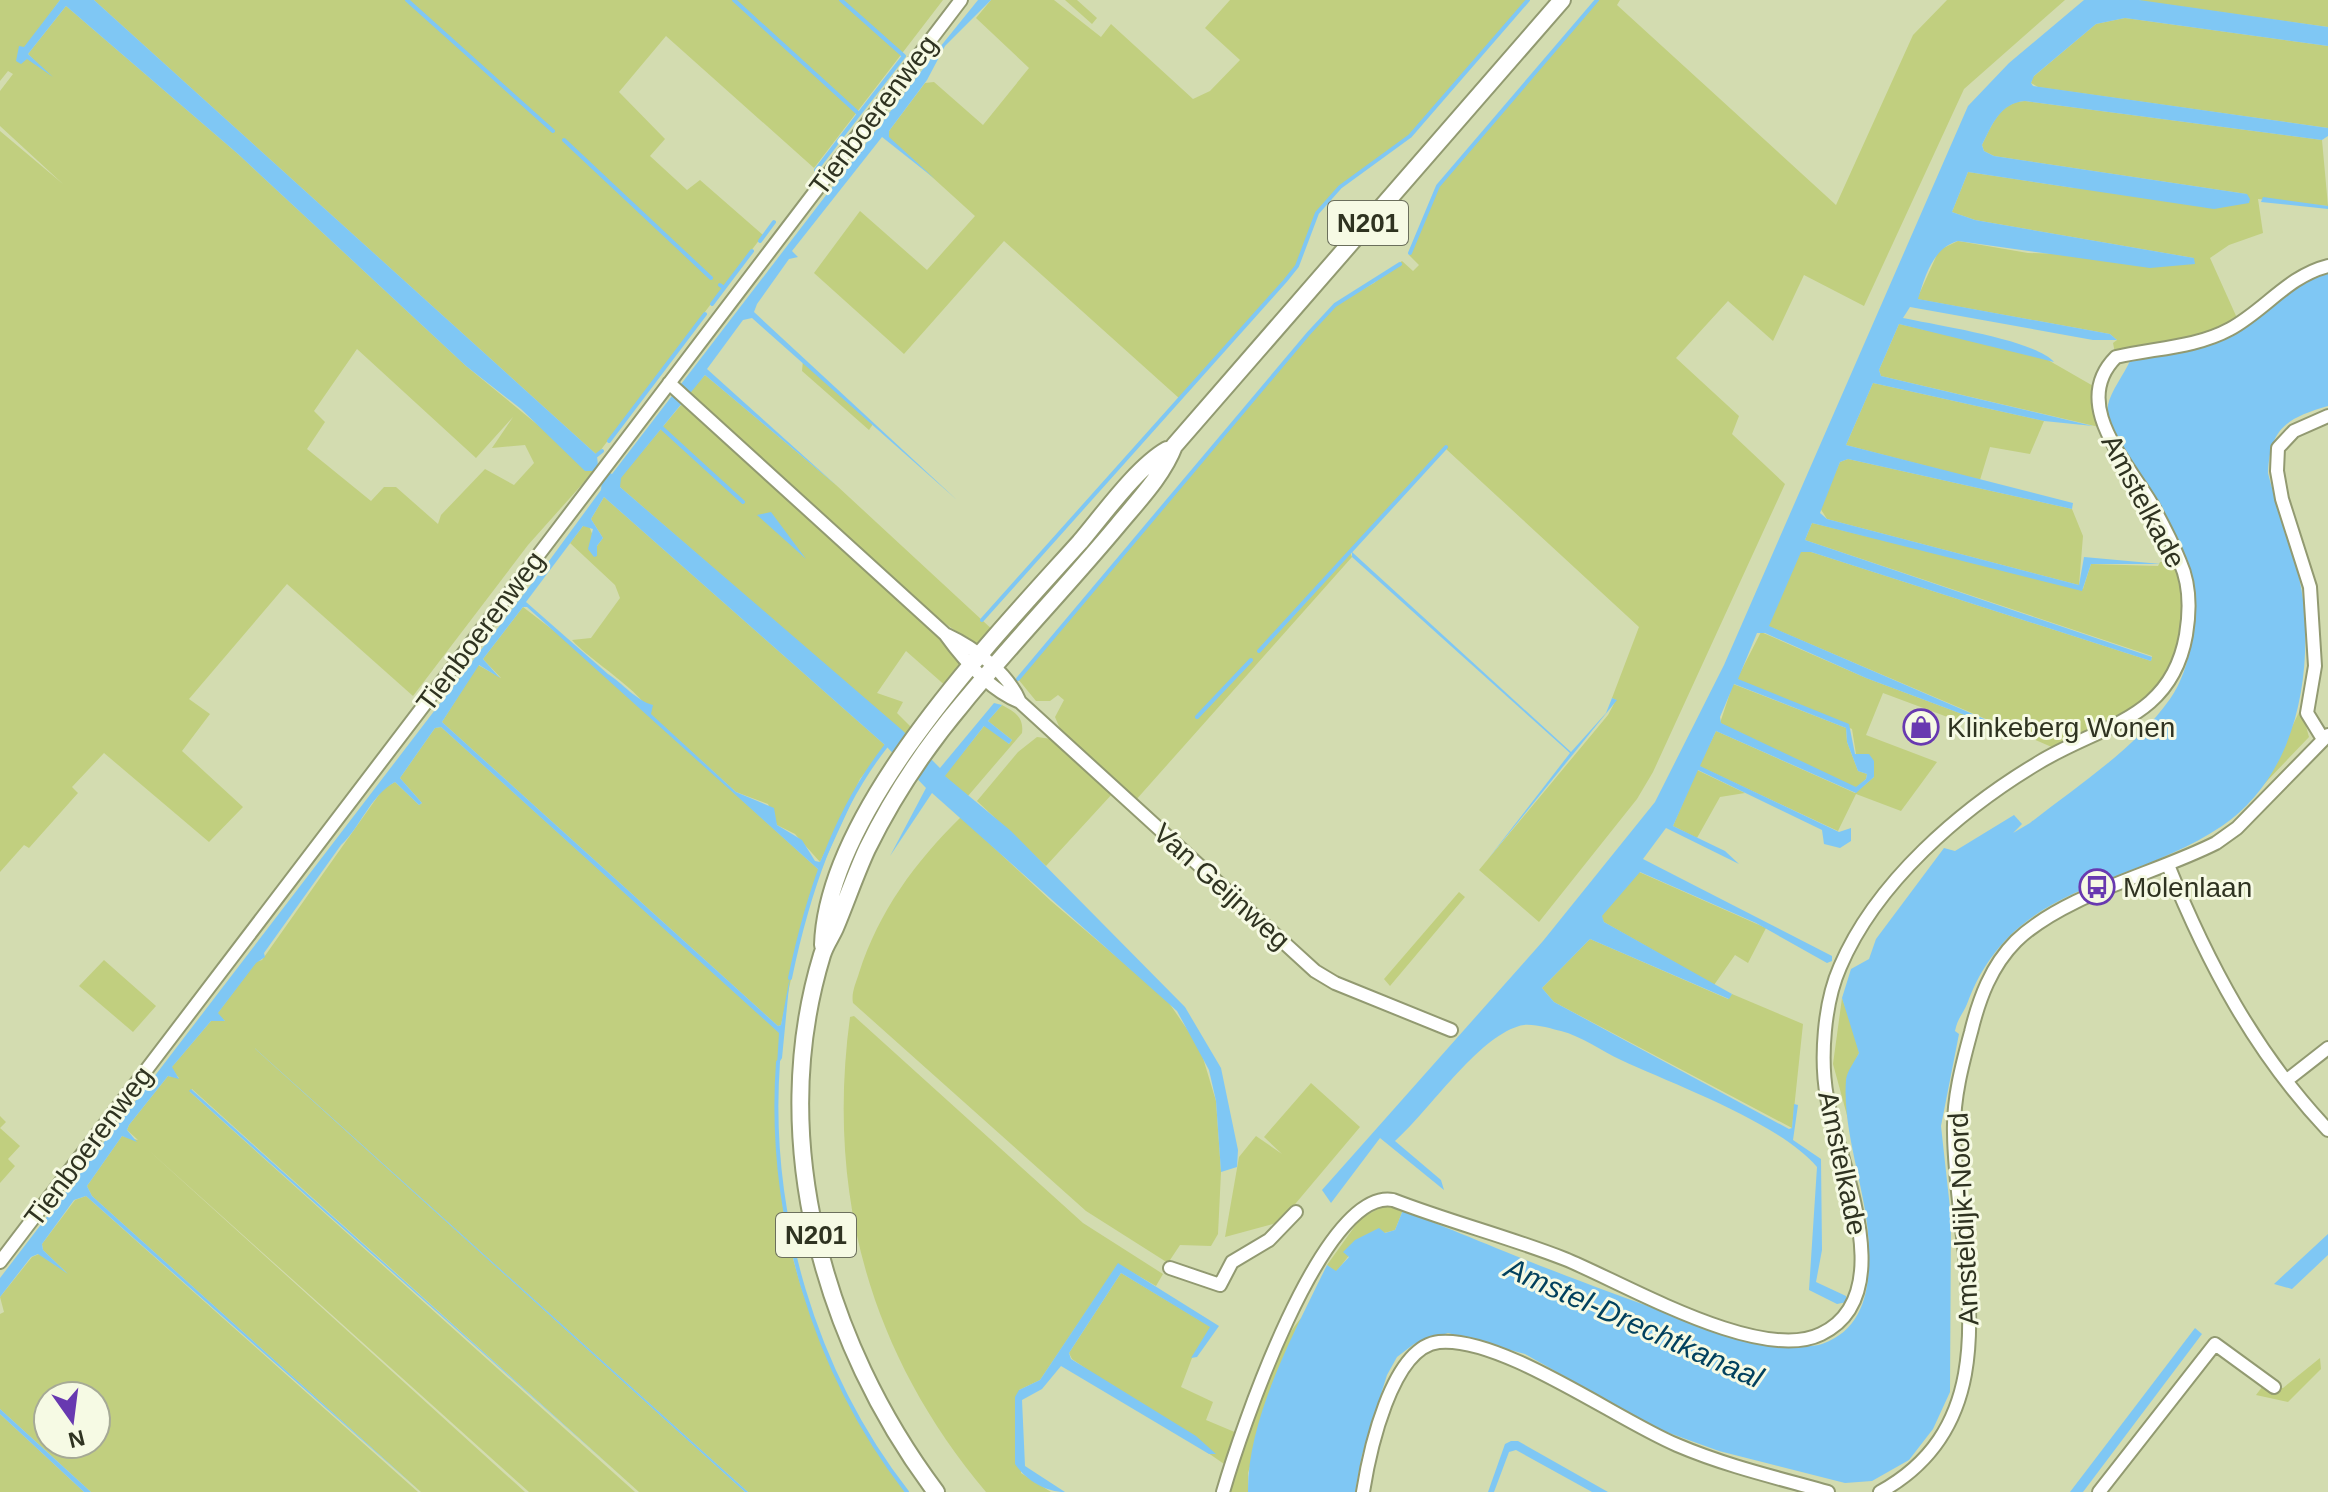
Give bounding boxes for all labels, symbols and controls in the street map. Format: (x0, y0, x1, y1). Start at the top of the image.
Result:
street label: Tienboerenweg (803, 29, 944, 201)
road number: N201 (1328, 201, 1408, 245)
street label: Amstelkade (2096, 429, 2192, 573)
street label: Tienboerenweg (410, 545, 551, 717)
shop icon: Klinkeberg Wonen (1902, 708, 1940, 746)
place label: Klinkeberg Wonen (1947, 712, 2175, 743)
street label: Van Geijnweg (1147, 817, 1296, 956)
bus stop icon: Molenlaan (2078, 868, 2116, 906)
place label: Molenlaan (2123, 872, 2252, 903)
street label: Tienboerenweg (18, 1060, 159, 1232)
street label: Amstelkade (1812, 1088, 1873, 1238)
street label: Amsteldijk-Noord (1942, 1112, 1985, 1326)
road number: N201 (776, 1213, 856, 1257)
water label: Amstel-Drechtkanaal (1498, 1250, 1769, 1395)
north arrow (32, 1380, 112, 1460)
text: N (66, 1425, 87, 1453)

